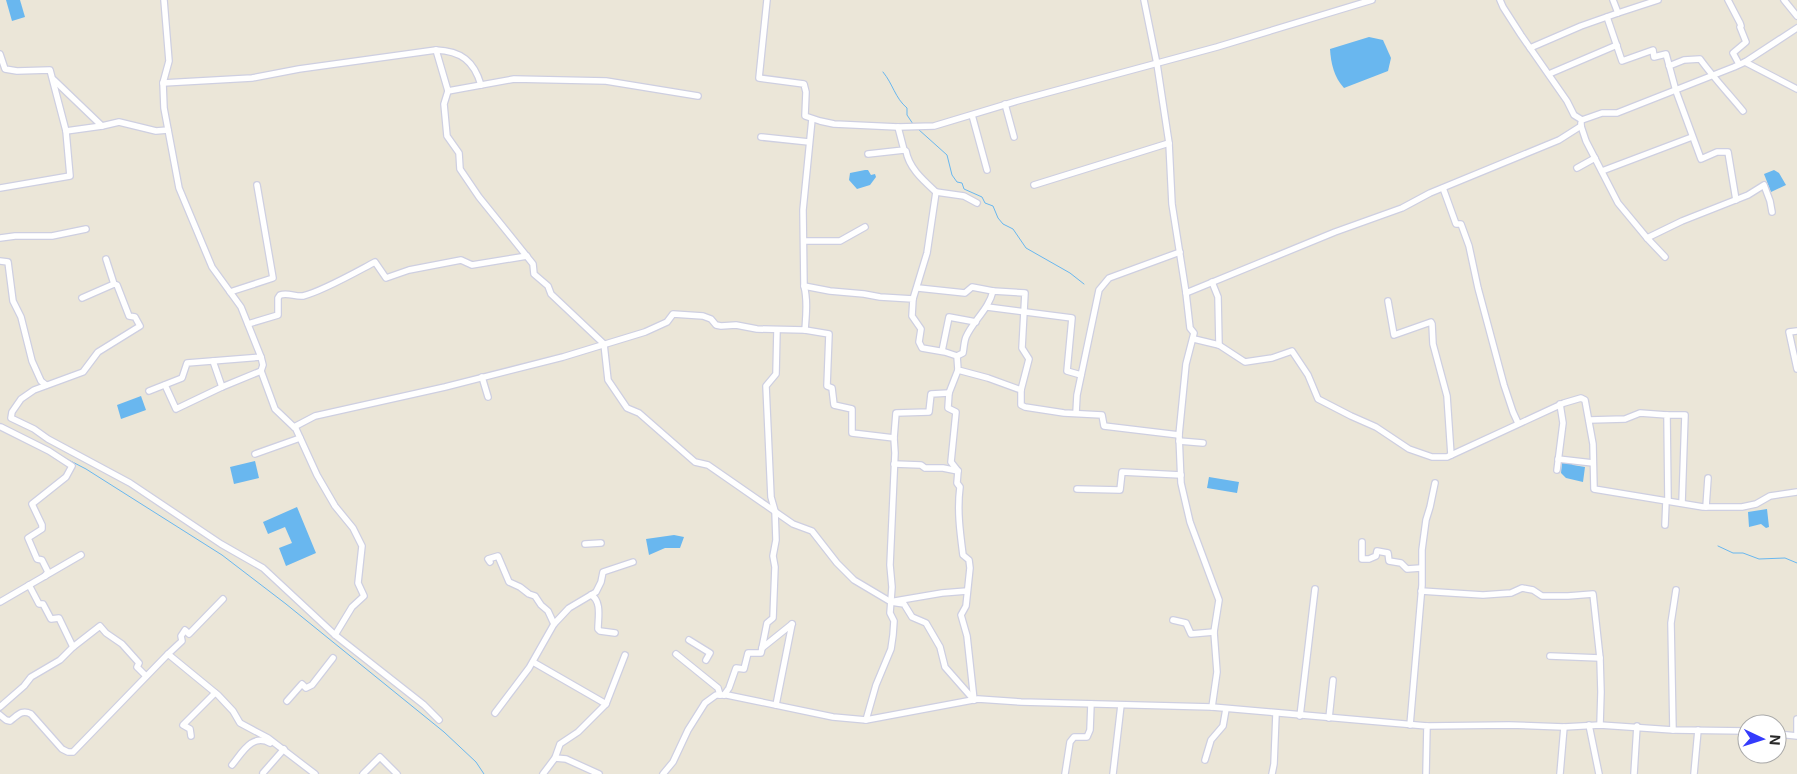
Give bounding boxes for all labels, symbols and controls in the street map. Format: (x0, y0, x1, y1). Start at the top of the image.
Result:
north arrow (1737, 714, 1787, 764)
text: N (1767, 734, 1784, 746)

